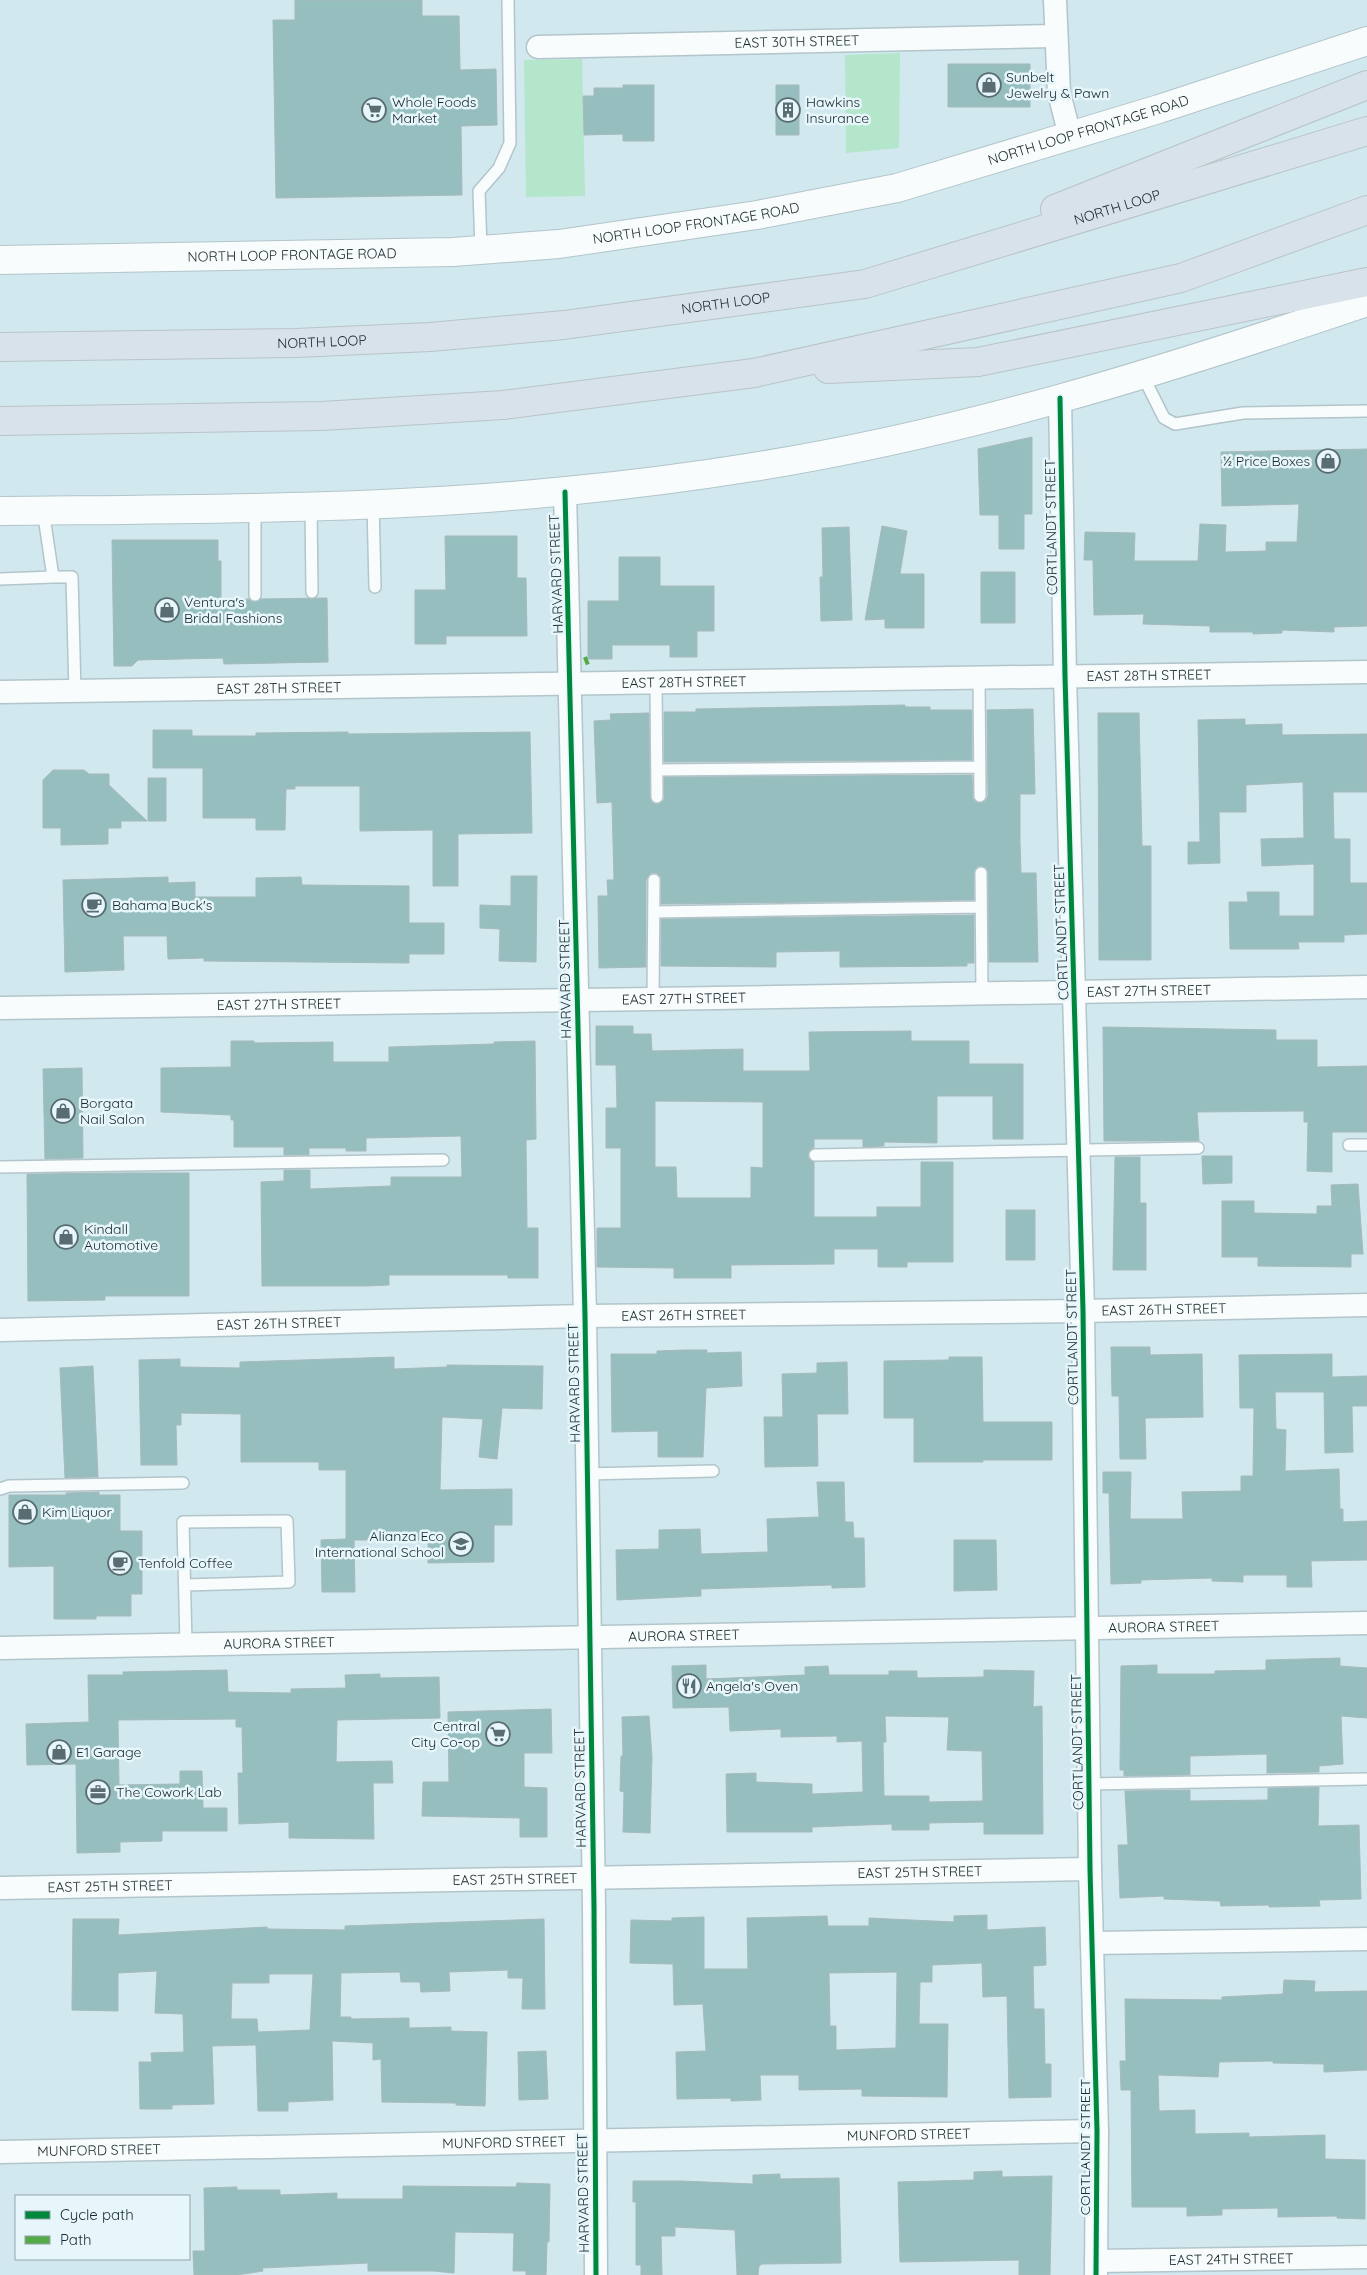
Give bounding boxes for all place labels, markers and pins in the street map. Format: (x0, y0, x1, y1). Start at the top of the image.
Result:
place label: Sunbelt Jewelry & Pawn (1006, 68, 1109, 102)
shop icon: Sunbelt Jewelry & Pawn (976, 72, 1002, 98)
place label: Whole Foods Market (392, 93, 476, 127)
place label: Hawkins Insurance (806, 93, 869, 127)
supermarket icon: Whole Foods Market (361, 97, 387, 123)
building icon: Hawkins Insurance (775, 97, 801, 123)
shop icon: ½ Price Boxes (1315, 448, 1341, 474)
place label: ½ Price Boxes (1223, 452, 1310, 470)
place label: Ventura's Bridal Fashions (184, 593, 282, 627)
shop icon: Ventura's Bridal Fashions (154, 597, 180, 623)
cafe icon: Bahama Buck's (81, 892, 107, 918)
place label: Bahama Buck's (112, 896, 212, 914)
place label: Borgata Nail Salon (80, 1094, 145, 1128)
shop icon: Borgata Nail Salon (50, 1098, 76, 1124)
place label: Kindall Automotive (84, 1220, 158, 1254)
shop icon: Kindall Automotive (53, 1224, 79, 1250)
shop icon: Kim Liquor (12, 1499, 38, 1525)
place label: Kim Liquor (42, 1503, 112, 1521)
place label: Alianza Eco International School (315, 1527, 444, 1561)
school or university icon: Alianza Eco International School (448, 1531, 474, 1557)
cafe icon: Tenfold Coffee (107, 1550, 133, 1576)
place label: Tenfold Coffee (138, 1554, 233, 1572)
restaurant icon: Angela's Oven (676, 1673, 702, 1699)
place label: Angela's Oven (706, 1677, 798, 1695)
place label: Central City Co-op (411, 1717, 480, 1751)
supermarket icon: Central City Co-op (485, 1721, 511, 1747)
shop icon: E1 Garage (46, 1739, 72, 1765)
place label: E1 Garage (76, 1743, 142, 1761)
office icon: The Cowork Lab (85, 1779, 111, 1805)
place label: The Cowork Lab (116, 1783, 222, 1801)

